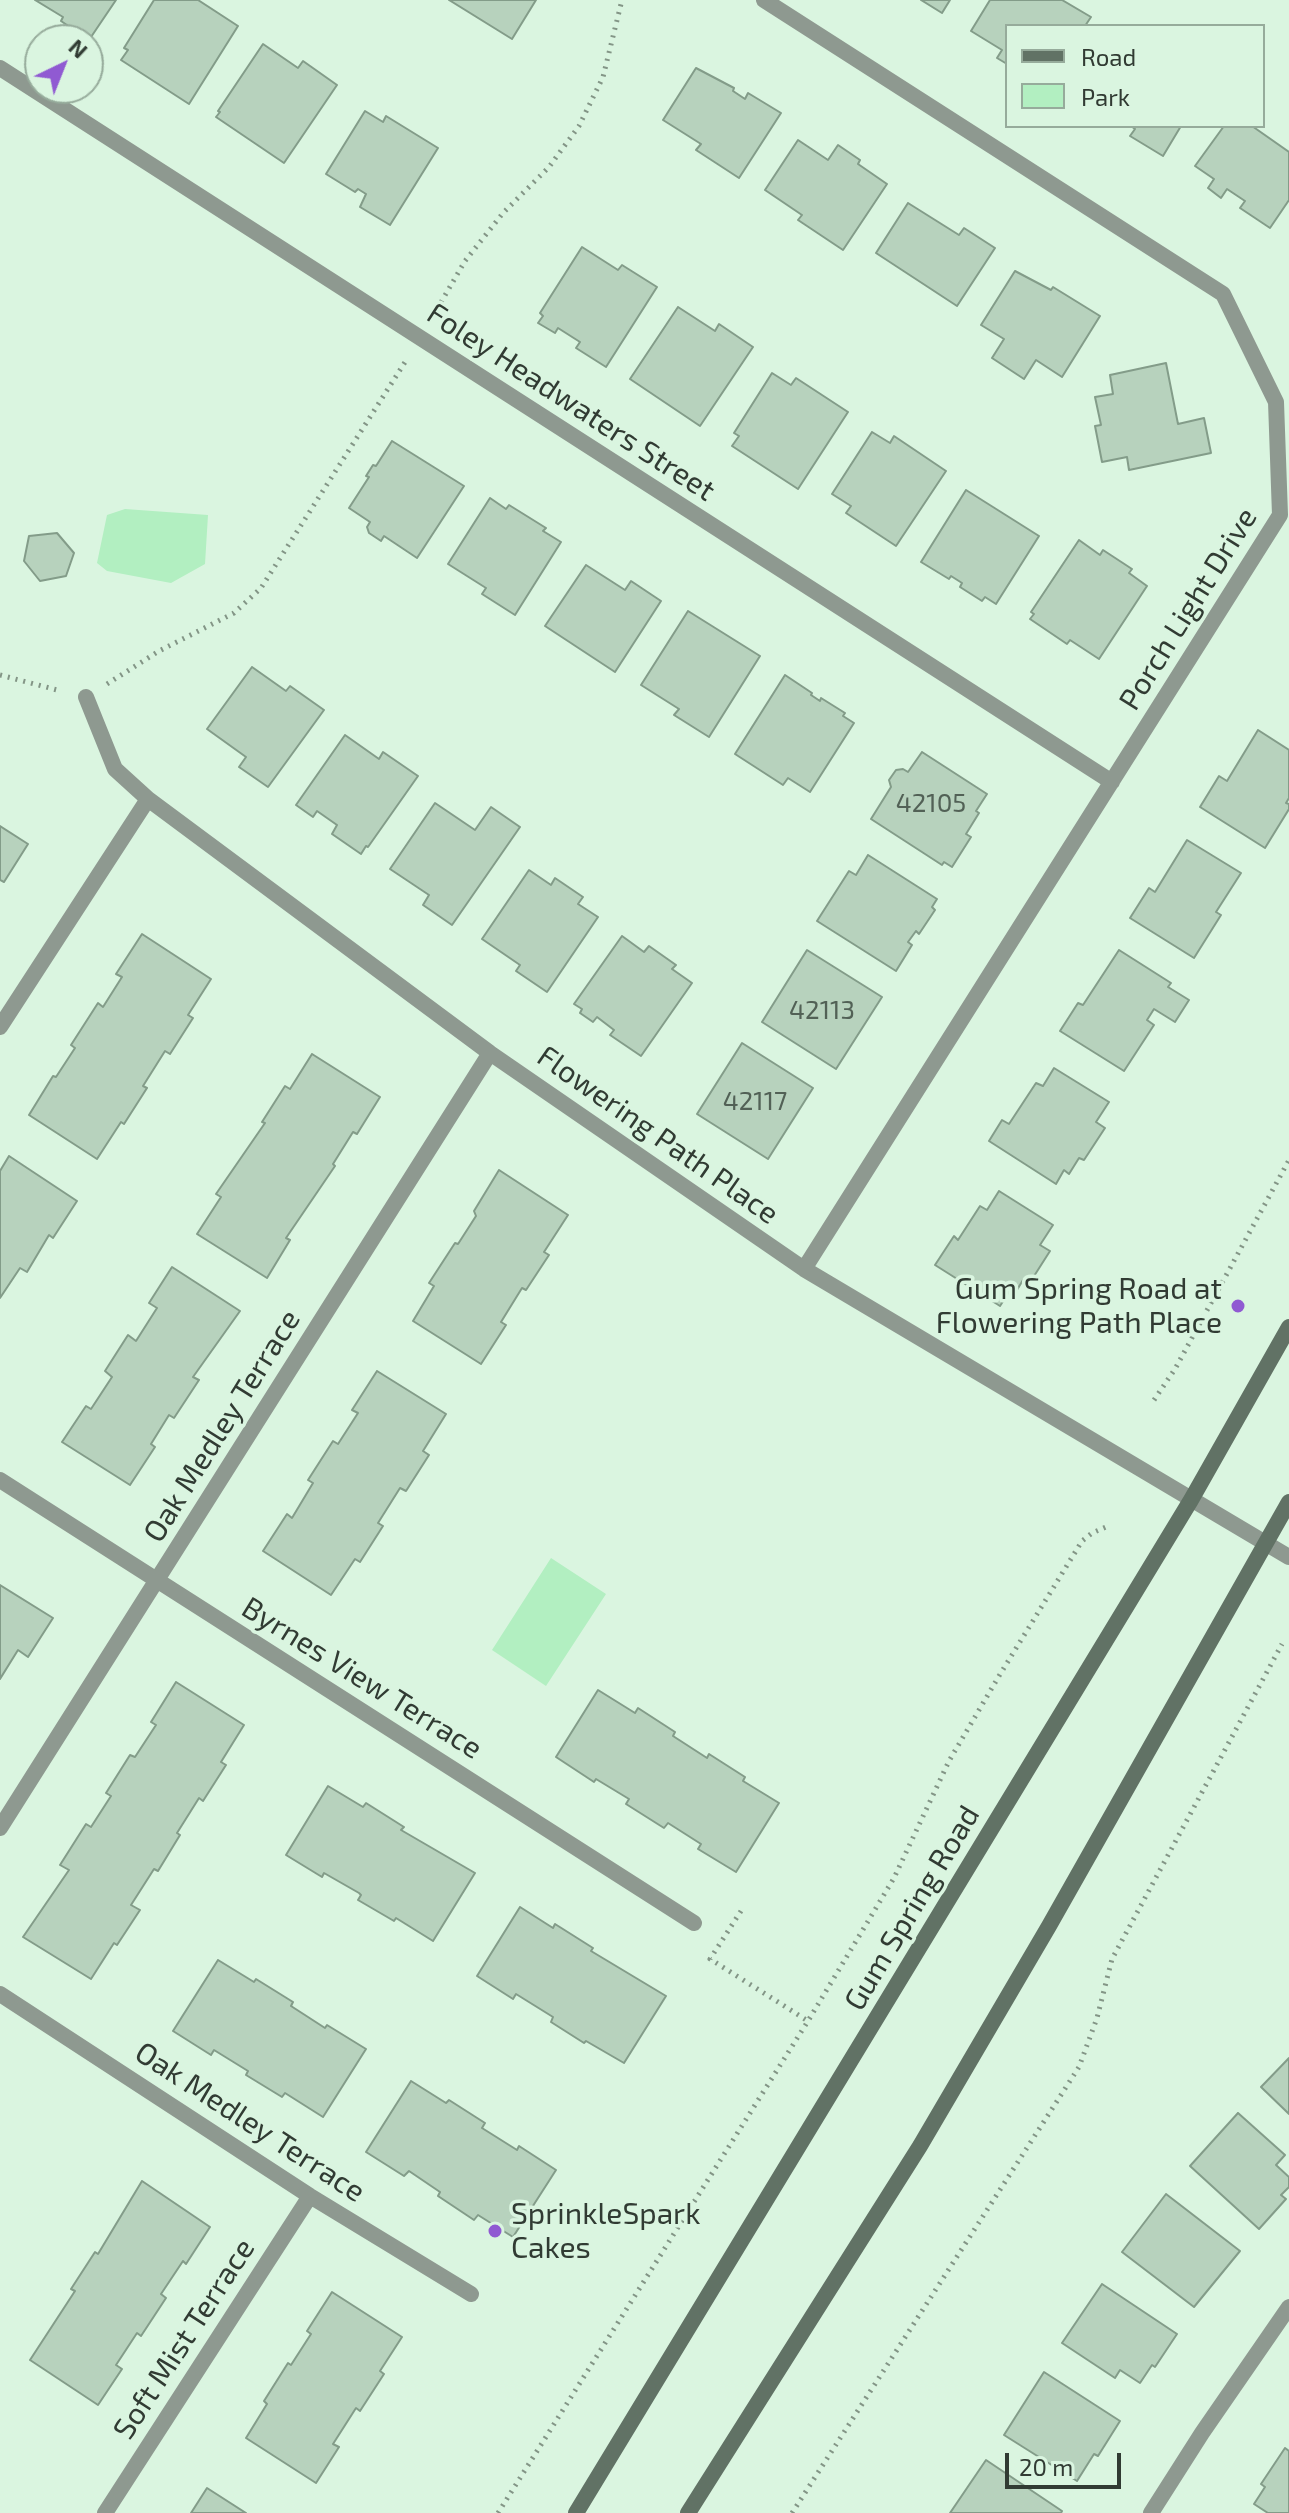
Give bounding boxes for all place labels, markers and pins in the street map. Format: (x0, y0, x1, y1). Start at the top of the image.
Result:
place label: Gum Spring Road at Flowering Path Place (936, 1271, 1222, 1342)
marker: Gum Spring Road at Flowering Path Place (1229, 1297, 1247, 1315)
place label: SprinkleSpark Cakes (511, 2196, 700, 2266)
marker: SprinkleSpark Cakes (486, 2222, 504, 2240)

